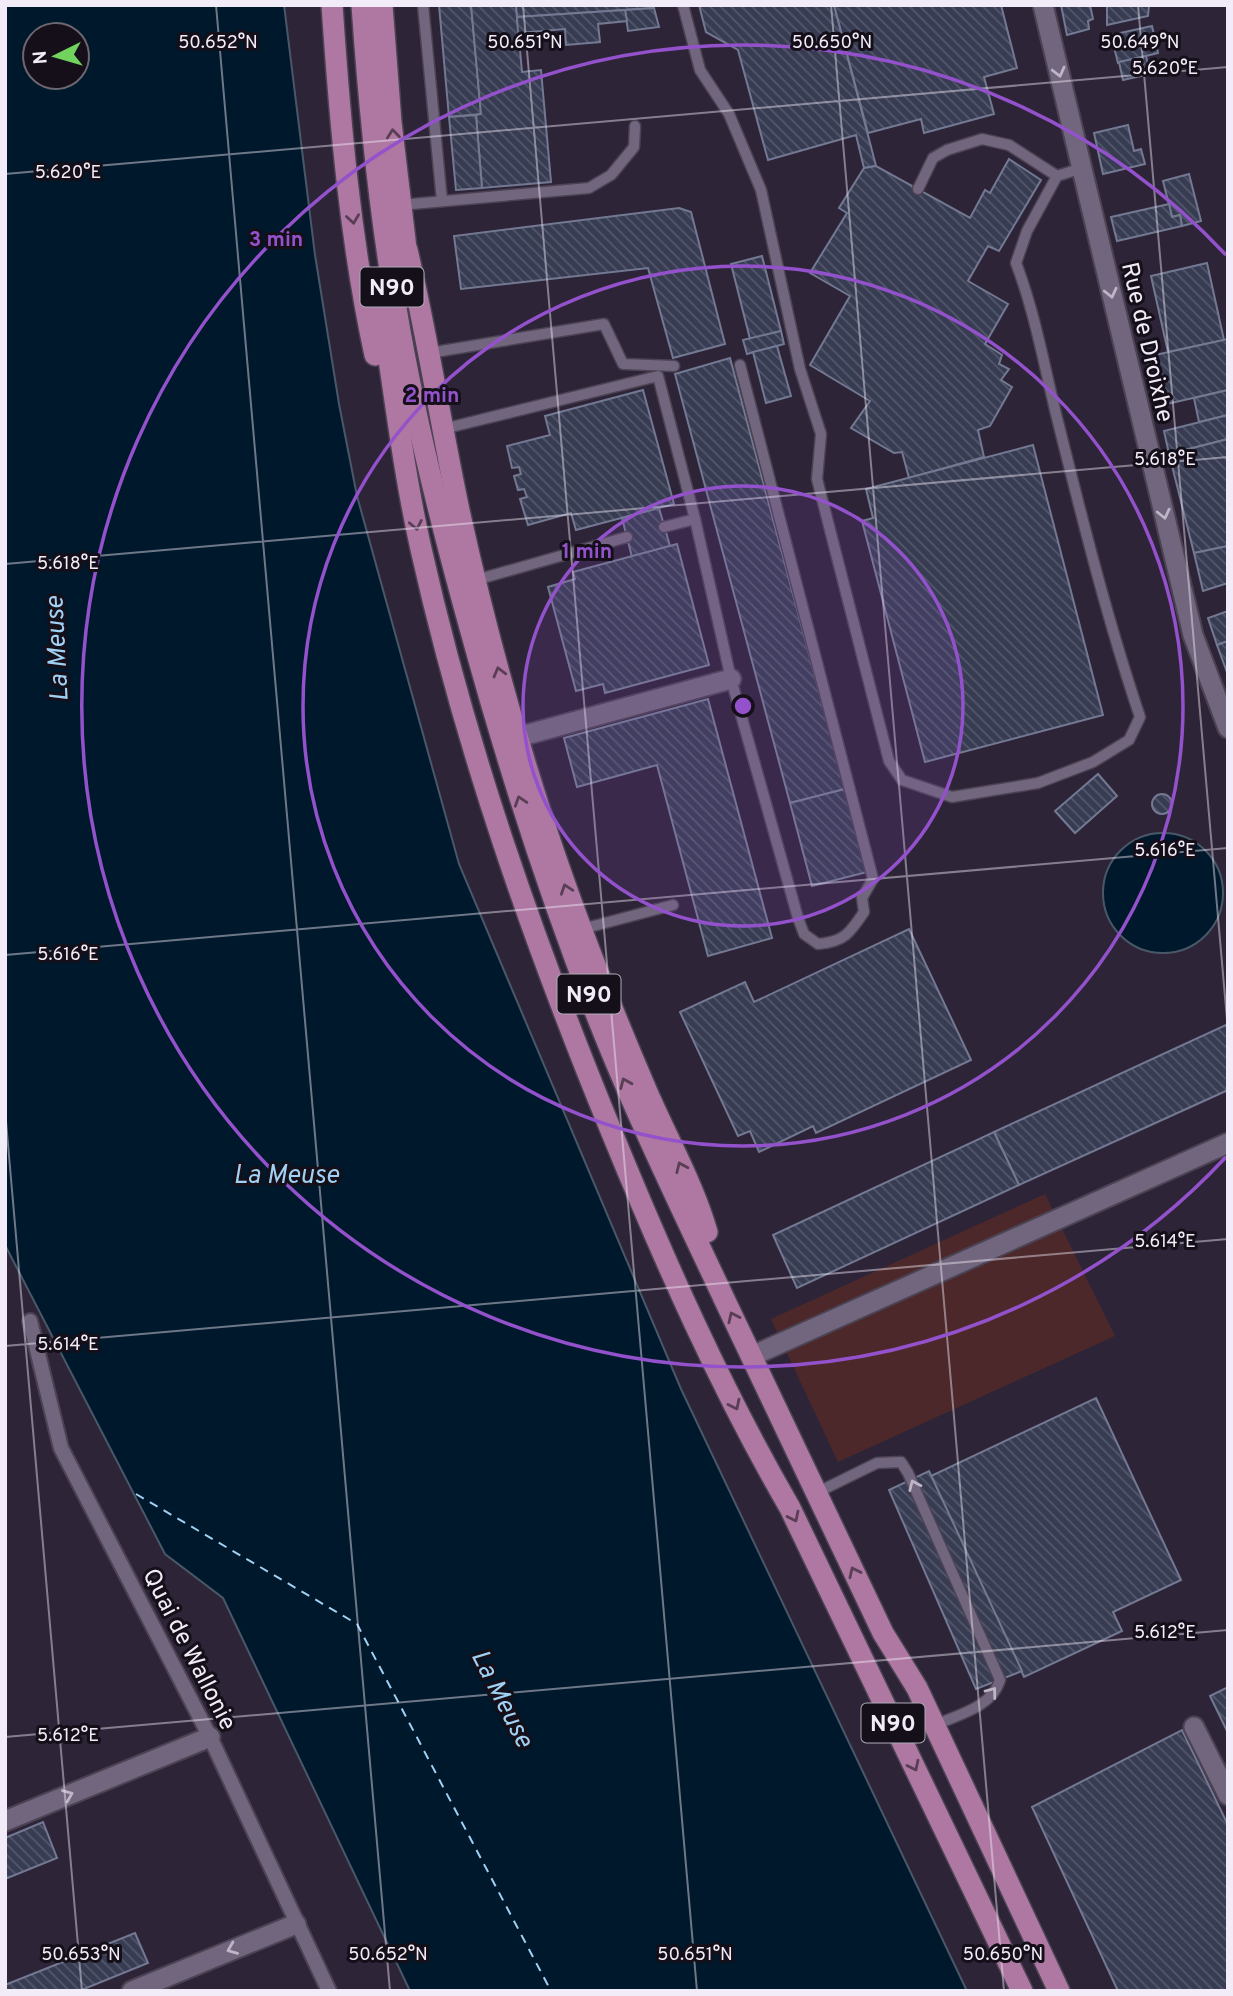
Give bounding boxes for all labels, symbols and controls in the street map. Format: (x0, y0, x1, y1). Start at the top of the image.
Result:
north arrow (21, 21, 91, 91)
text: 50.652°N (178, 32, 258, 55)
text: 50.651°N (487, 32, 563, 55)
text: 50.650°N (792, 32, 872, 55)
text: 50.649°N (1100, 32, 1180, 55)
text: N (29, 49, 54, 65)
text: 5.620°E (1132, 58, 1198, 81)
one-way arrow (1051, 66, 1065, 78)
one-way arrow (385, 128, 400, 140)
text: 5.620°E (35, 162, 101, 185)
one-way arrow (345, 214, 360, 225)
text: 3 min (249, 227, 303, 254)
street label: Rue de Droixhe (1113, 259, 1179, 425)
road number: N90 (360, 268, 424, 306)
one-way arrow (1103, 287, 1117, 299)
text: 2 min (405, 383, 459, 410)
text: 5.618°E (1134, 449, 1196, 472)
one-way arrow (1156, 508, 1170, 520)
one-way arrow (408, 519, 423, 531)
text: 1 min (562, 539, 612, 566)
text: 5.618°E (37, 553, 99, 576)
water label: La Meuse (39, 595, 78, 702)
one-way arrow (493, 666, 507, 678)
centre of rings (731, 694, 755, 718)
one-way arrow (514, 795, 528, 807)
text: 5.616°E (1134, 840, 1196, 863)
one-way arrow (560, 883, 574, 895)
text: 5.616°E (37, 944, 99, 967)
road number: N90 (558, 974, 620, 1014)
one-way arrow (619, 1078, 633, 1090)
water label: La Meuse (233, 1160, 339, 1193)
one-way arrow (675, 1162, 689, 1174)
text: 5.614°E (1134, 1231, 1196, 1254)
one-way arrow (727, 1312, 741, 1324)
text: 5.614°E (37, 1334, 99, 1357)
one-way arrow (727, 1397, 741, 1410)
one-way arrow (908, 1480, 922, 1492)
one-way arrow (786, 1510, 800, 1522)
street label: Quai de Wallonie (135, 1564, 242, 1736)
one-way arrow (848, 1566, 862, 1579)
text: 5.612°E (1134, 1622, 1196, 1645)
water label: La Meuse (462, 1645, 540, 1754)
one-way arrow (984, 1687, 996, 1699)
road number: N90 (862, 1704, 924, 1742)
text: 5.612°E (37, 1725, 99, 1748)
one-way arrow (905, 1759, 919, 1771)
one-way arrow (62, 1790, 74, 1804)
one-way arrow (227, 1941, 239, 1955)
text: 50.653°N (41, 1944, 121, 1967)
text: 50.652°N (348, 1944, 428, 1967)
text: 50.651°N (657, 1944, 733, 1967)
text: 50.650°N (963, 1944, 1043, 1967)

